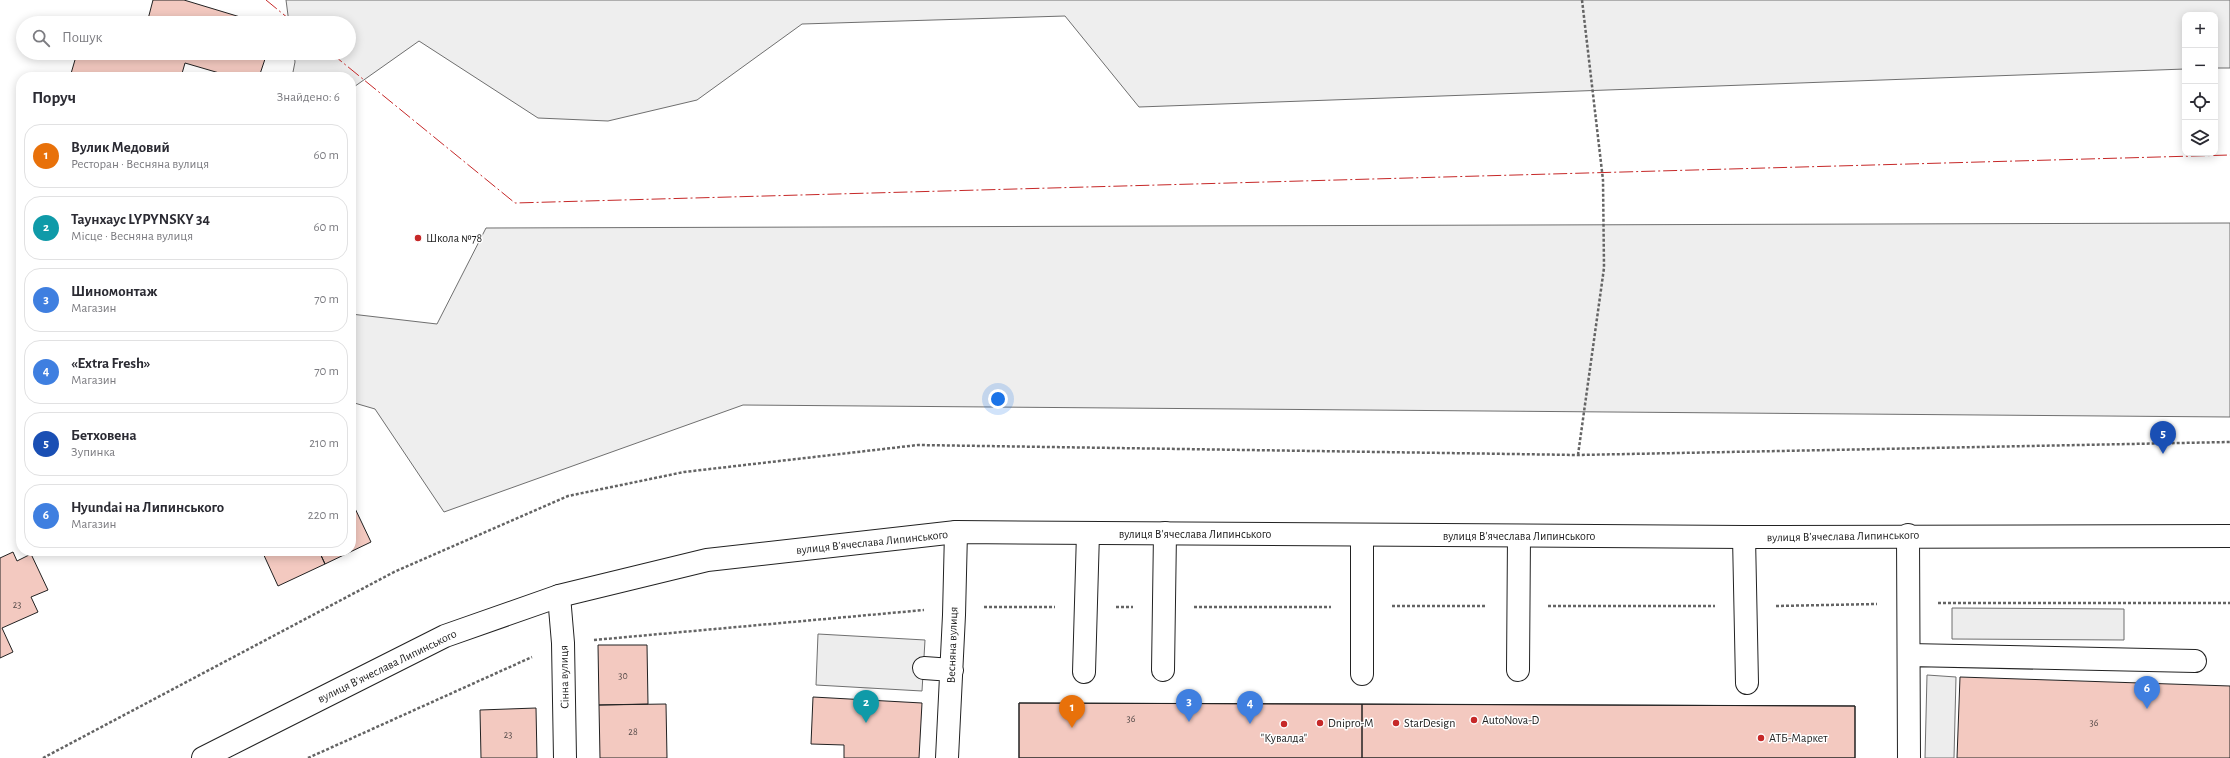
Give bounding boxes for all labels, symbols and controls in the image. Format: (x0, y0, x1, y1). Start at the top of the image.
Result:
map controls (2182, 12, 2218, 156)
button: + (2182, 12, 2218, 48)
search box (16, 16, 356, 60)
icon: search (30, 27, 52, 49)
text: Пошук (62, 30, 102, 45)
button: − (2182, 48, 2218, 84)
button: locate (2182, 84, 2218, 120)
text: Поруч (32, 89, 76, 106)
text: Знайдено: 6 (277, 91, 340, 104)
button: layers (2182, 120, 2218, 156)
text: Вулик Медовий (71, 140, 170, 155)
text: 1 (44, 149, 48, 162)
text: 60 m (313, 149, 339, 162)
text: Ресторан · Весняна вулиця (71, 158, 209, 171)
text: Таунхаус LYPYNSKY 34 (71, 212, 210, 227)
text: 2 (43, 221, 49, 234)
text: 60 m (313, 221, 339, 234)
text: Місце · Весняна вулиця (71, 230, 193, 243)
place label: Школа №78 (426, 232, 483, 244)
marker: Школа №78 (413, 233, 423, 243)
text: Шиномонтаж (71, 284, 157, 299)
text: 3 (43, 293, 49, 306)
text: 70 m (314, 293, 339, 306)
text: Магазин (71, 302, 117, 315)
text: «Extra Fresh» (71, 356, 151, 371)
text: 4 (43, 365, 49, 378)
text: 70 m (314, 365, 339, 378)
text: Магазин (71, 374, 117, 387)
your location (988, 389, 1008, 409)
pin: 5 (2150, 421, 2176, 454)
text: Бетховена (71, 428, 137, 443)
text: 5 (43, 437, 49, 450)
text: 210 m (309, 437, 339, 450)
text: Зупинка (71, 446, 115, 459)
text: Hyundai на Липинського (71, 500, 224, 515)
text: 6 (43, 509, 49, 522)
text: 220 m (308, 509, 339, 522)
text: Магазин (71, 518, 117, 531)
street label: вулиця Вʼячеслава Липинського (795, 528, 949, 557)
street label: вулиця Вʼячеслава Липинського (1119, 528, 1272, 541)
street label: вулиця Вʼячеслава Липинського (1767, 529, 1920, 544)
street label: вулиця Вʼячеслава Липинського (1443, 530, 1596, 543)
house number: 23 (13, 600, 21, 610)
street label: Весняна вулиця (945, 606, 960, 684)
street label: вулиця Вʼячеслава Липинського (316, 627, 459, 706)
street label: Сінна вулиця (557, 645, 572, 709)
house number: 30 (618, 671, 628, 681)
pin: 6 (2134, 676, 2160, 709)
pin: 3 (1176, 689, 1202, 722)
pin: 2 (853, 690, 879, 723)
pin: 4 (1237, 691, 1263, 724)
pin: 1 (1059, 695, 1085, 728)
house number: 36 (1127, 714, 1136, 724)
place label: AutoNova-D (1482, 714, 1540, 726)
marker: AutoNova-D (1469, 715, 1479, 725)
place label: Dnipro-M (1328, 717, 1373, 729)
place label: StarDesign (1404, 717, 1455, 729)
marker: Dnipro-M (1315, 718, 1325, 728)
marker: StarDesign (1391, 718, 1401, 728)
house number: 36 (2090, 718, 2099, 728)
marker: "Кувалда" (1279, 719, 1289, 729)
house number: 28 (628, 727, 638, 737)
house number: 23 (504, 730, 512, 740)
place label: "Кувалда" (1261, 732, 1307, 745)
place label: АТБ-Маркет (1769, 732, 1828, 744)
marker: АТБ-Маркет (1756, 733, 1766, 743)

